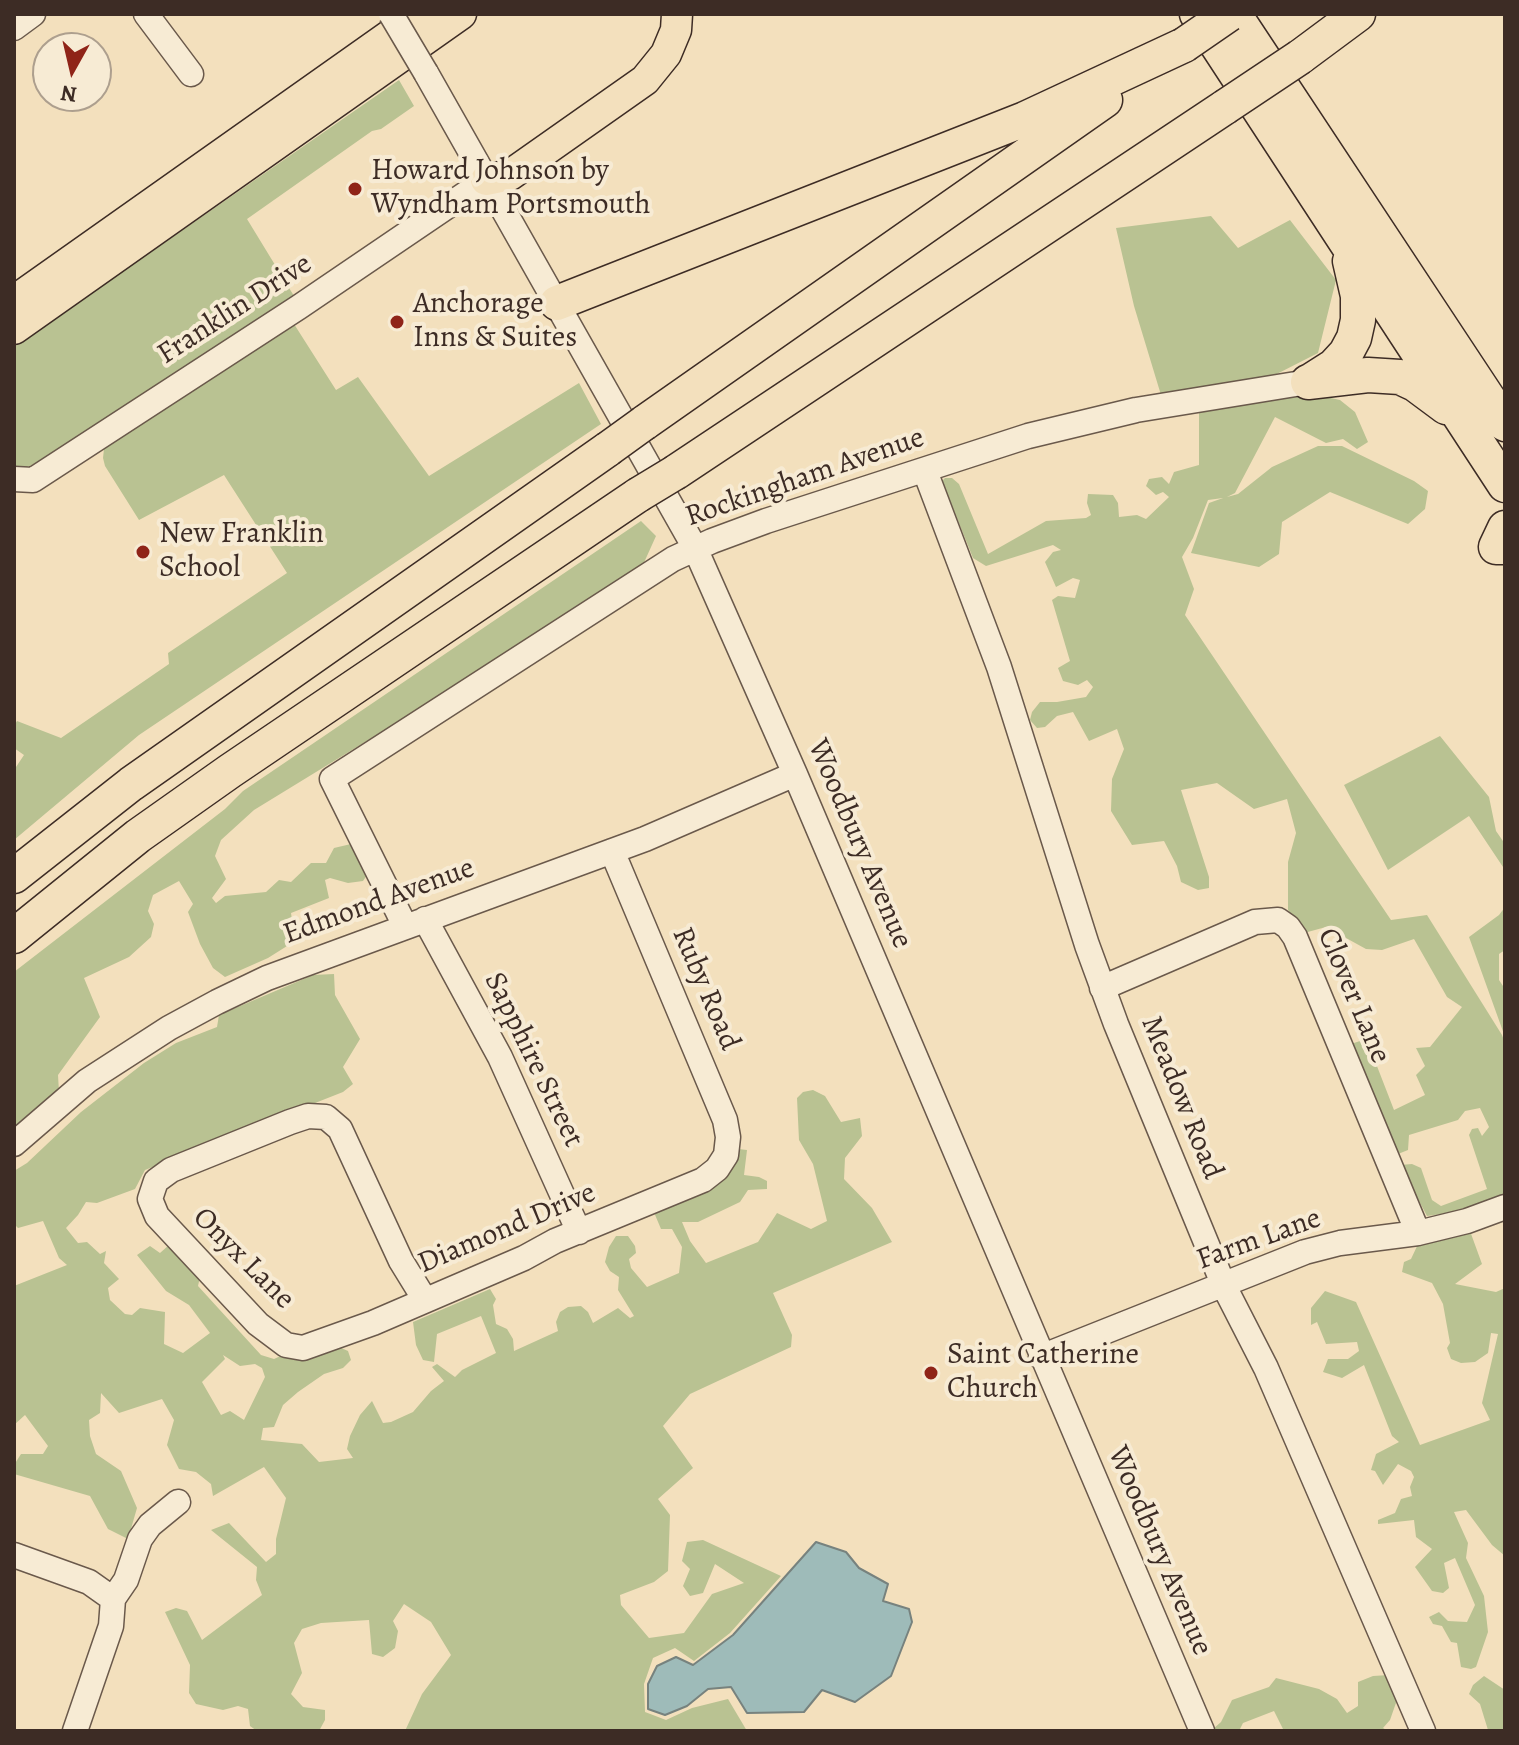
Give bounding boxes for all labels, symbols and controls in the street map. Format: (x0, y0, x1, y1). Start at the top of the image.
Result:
north arrow (32, 32, 112, 112)
text: N (59, 78, 79, 110)
place label: Howard Johnson by Wyndham Portsmouth (371, 154, 651, 224)
marker: Howard Johnson by Wyndham Portsmouth (346, 180, 364, 198)
street label: Franklin Drive (151, 247, 319, 373)
place label: Anchorage Inns & Suites (413, 287, 577, 358)
marker: Anchorage Inns & Suites (388, 313, 406, 331)
street label: Rockingham Avenue (681, 420, 929, 536)
place label: New Franklin School (159, 517, 324, 588)
marker: New Franklin School (134, 543, 152, 561)
street label: Woodbury Avenue (799, 734, 919, 954)
street label: Edmond Avenue (278, 851, 480, 953)
street label: Ruby Road (663, 922, 747, 1056)
street label: Clover Lane (1308, 923, 1398, 1069)
street label: Sapphire Street (475, 967, 591, 1153)
street label: Meadow Road (1132, 1011, 1230, 1185)
street label: Diamond Drive (413, 1175, 601, 1283)
street label: Onyx Lane (185, 1201, 301, 1317)
street label: Farm Lane (1192, 1201, 1326, 1279)
place label: Saint Catherine Church (947, 1338, 1139, 1408)
marker: Saint Catherine Church (922, 1364, 940, 1382)
street label: Woodbury Avenue (1099, 1441, 1219, 1661)

